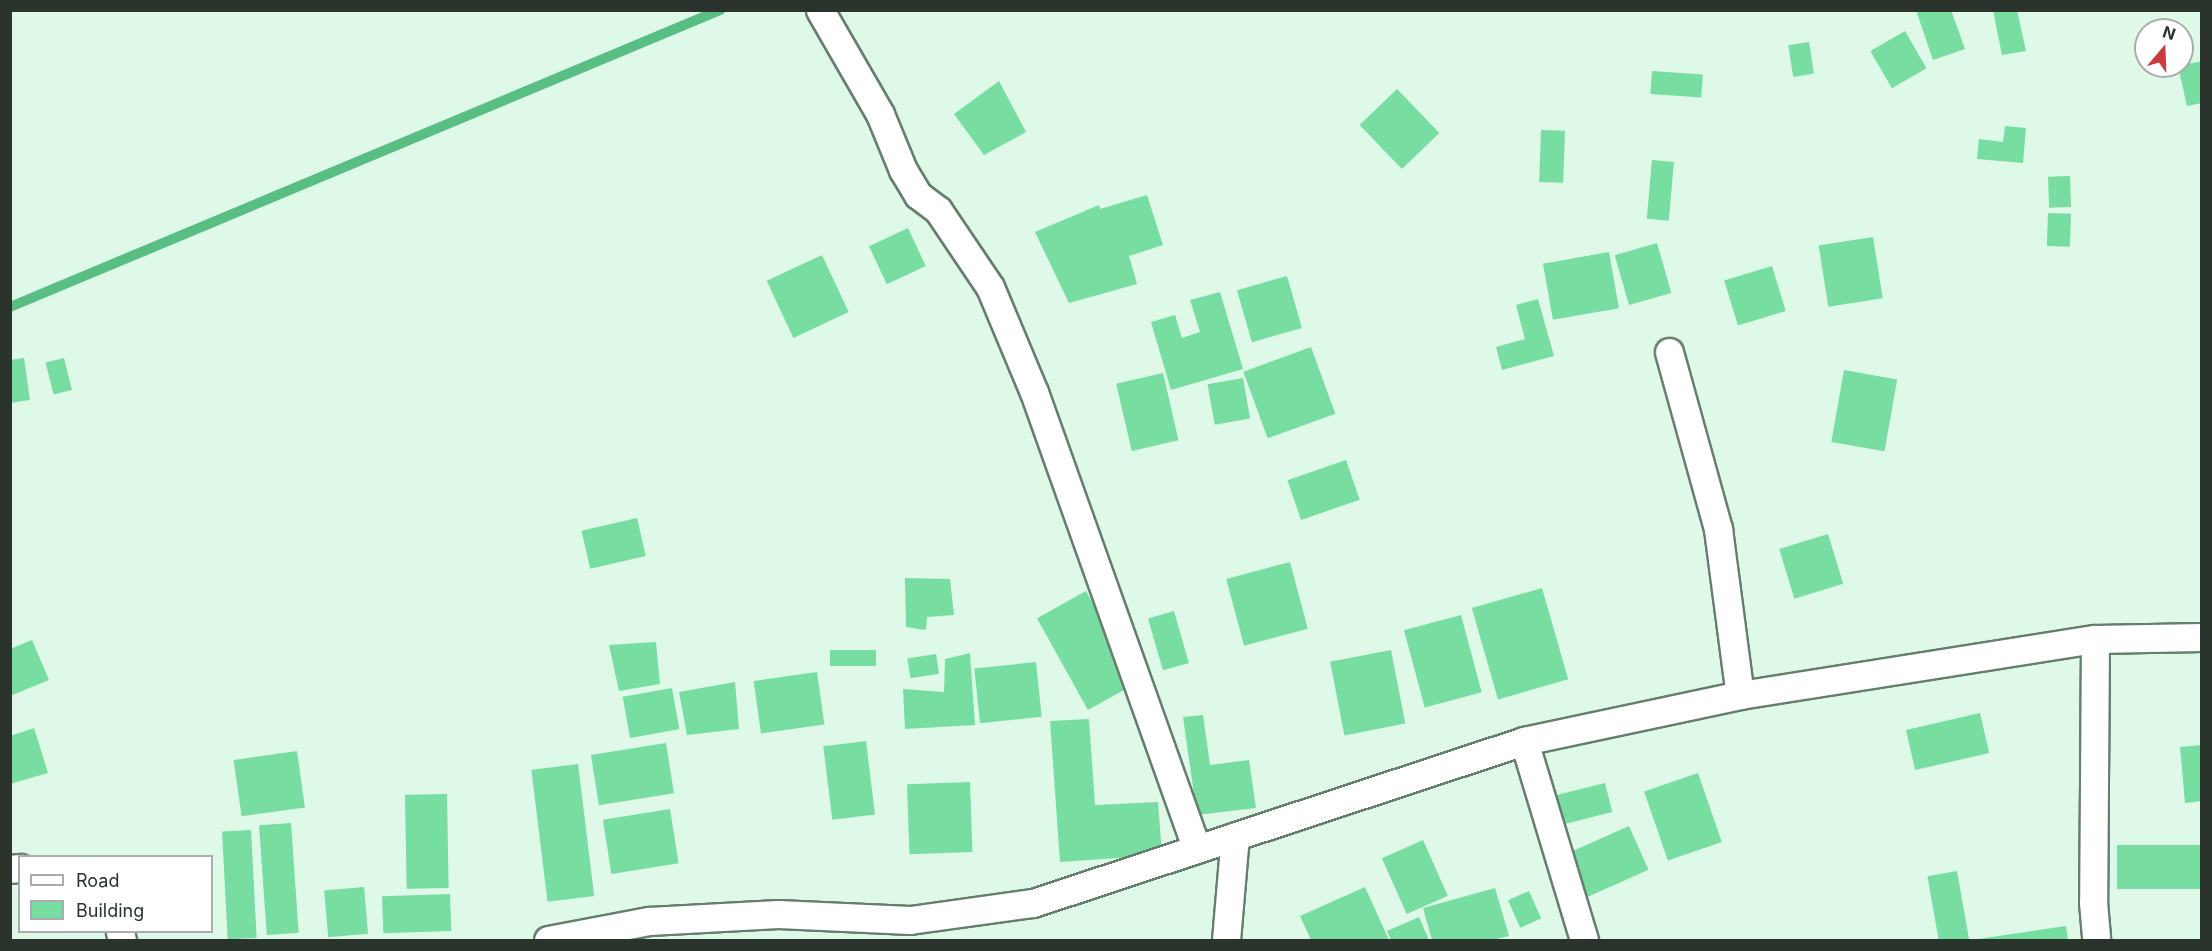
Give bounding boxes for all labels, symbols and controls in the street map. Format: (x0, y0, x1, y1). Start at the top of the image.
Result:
north arrow (2134, 18, 2194, 78)
text: N (2160, 21, 2178, 44)
legend (18, 855, 213, 933)
text: Road (76, 870, 119, 891)
text: Building (76, 900, 144, 921)

